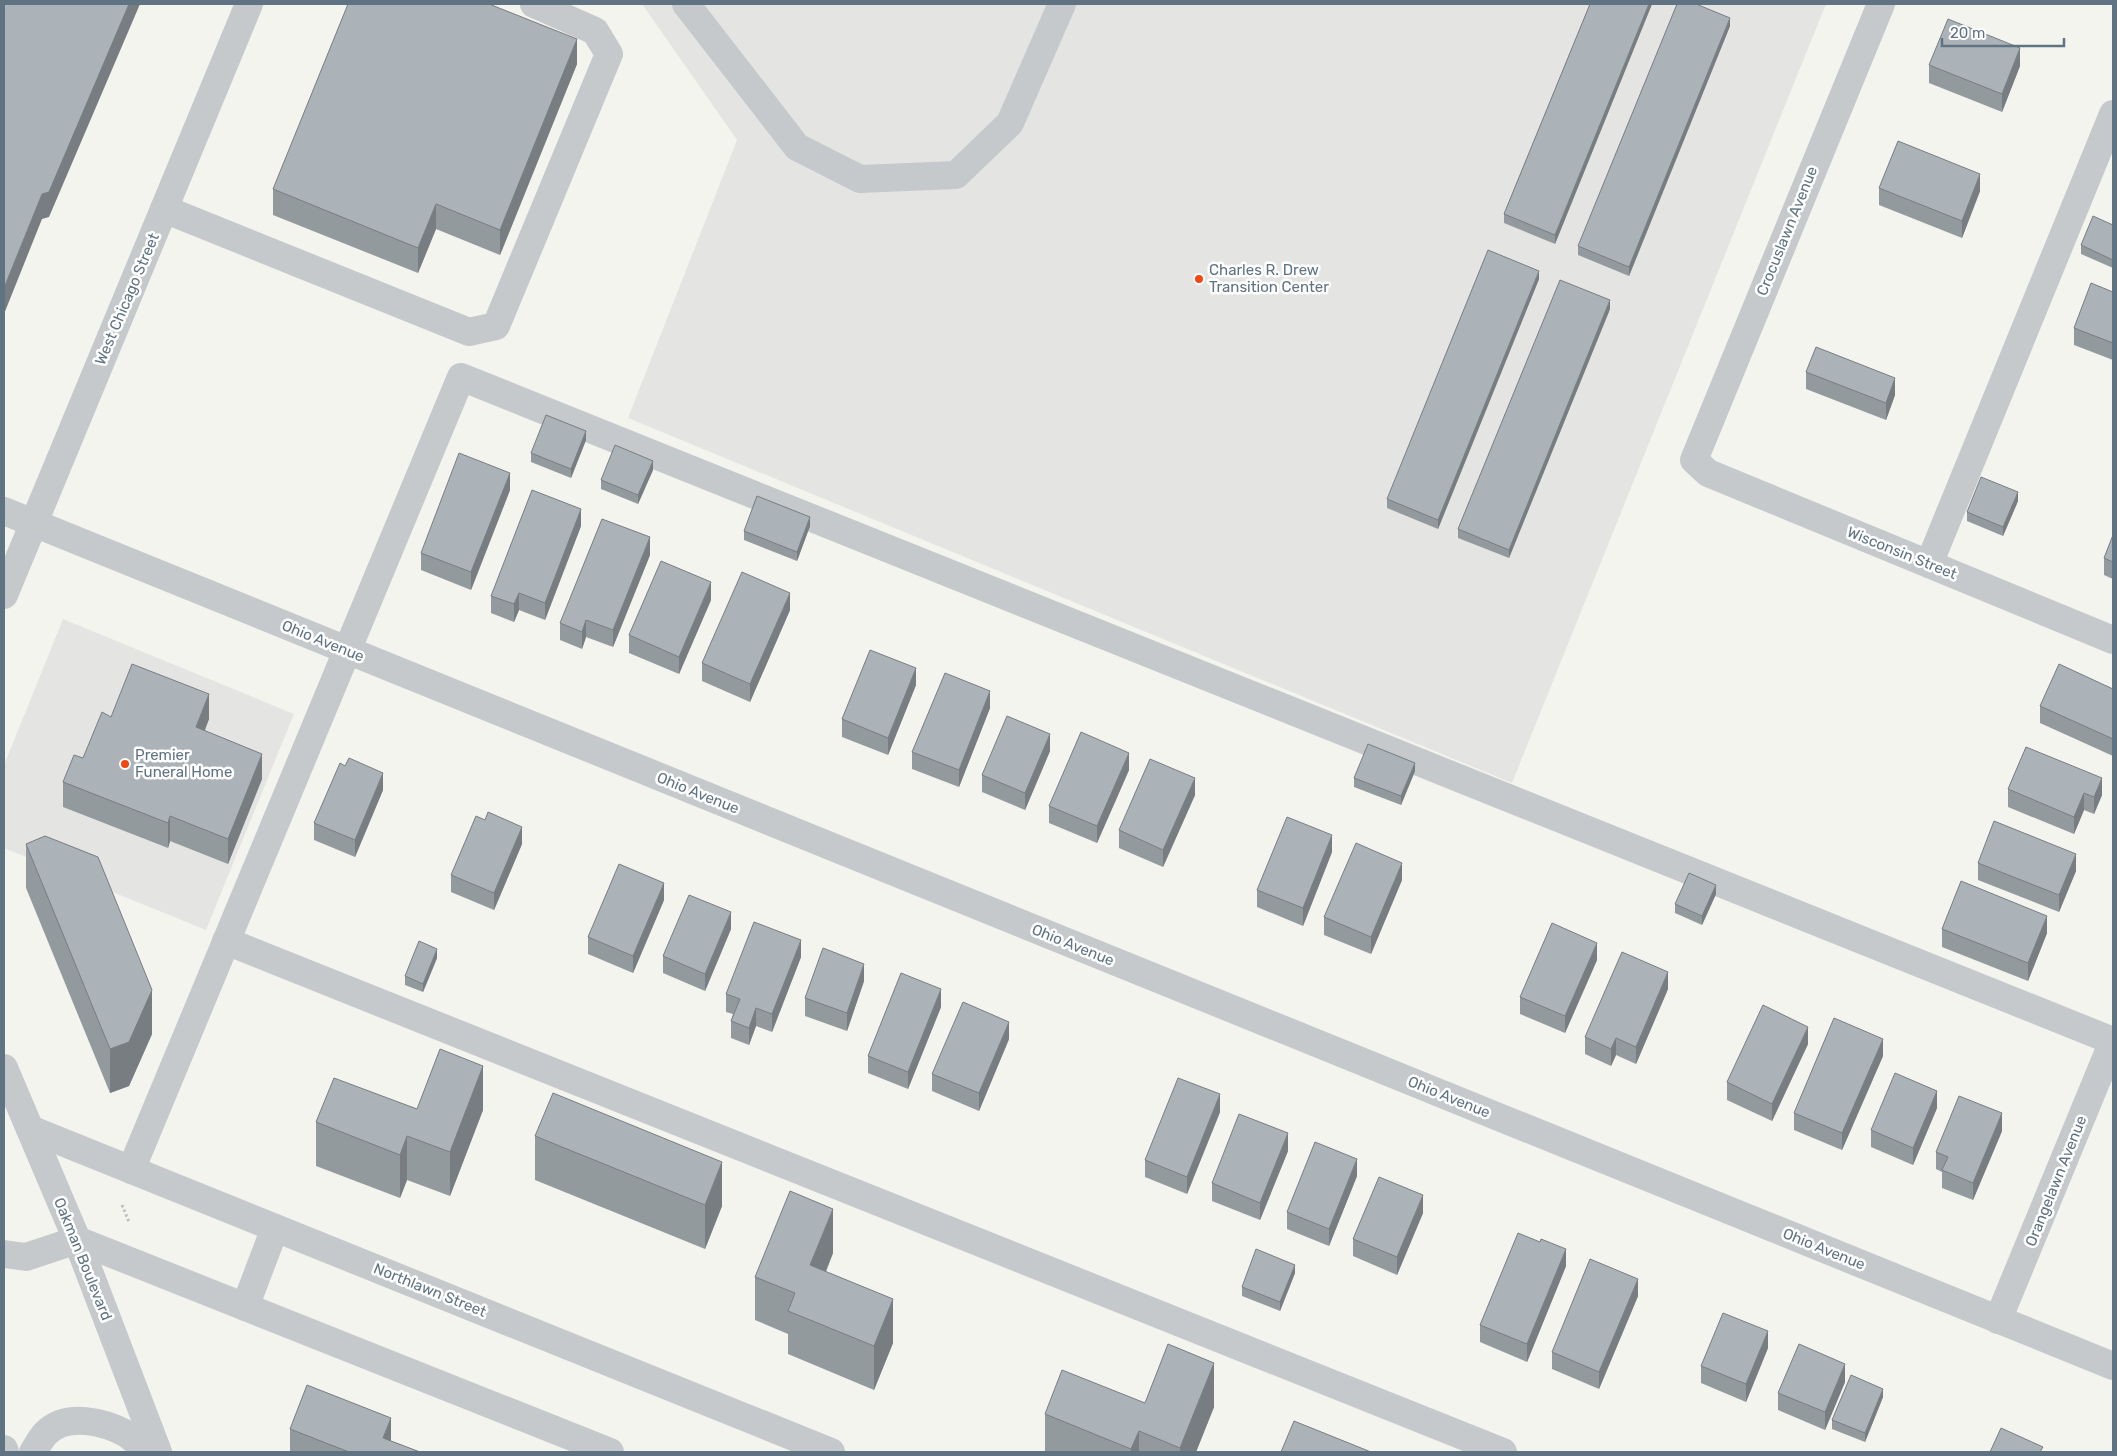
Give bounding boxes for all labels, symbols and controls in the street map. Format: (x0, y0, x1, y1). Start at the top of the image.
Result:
scale bar (1942, 15, 2064, 47)
text: 20 m (1950, 24, 1985, 42)
street label: Crocuslawn Avenue (1753, 164, 1821, 298)
street label: West Chicago Street (91, 230, 163, 368)
place label: Charles R. Drew Transition Center (1209, 261, 1329, 296)
marker: Charles R. Drew Transition Center (1193, 273, 1205, 285)
street label: Wisconsin Street (1845, 523, 1960, 583)
street label: Ohio Avenue (279, 616, 367, 666)
place label: Premier Funeral Home (135, 746, 232, 781)
marker: Premier Funeral Home (119, 758, 131, 770)
street label: Ohio Avenue (654, 768, 742, 818)
street label: Ohio Avenue (1029, 920, 1117, 970)
street label: Ohio Avenue (1405, 1072, 1493, 1122)
street label: Orangelawn Avenue (2022, 1113, 2090, 1249)
street label: Oakman Boulevard (50, 1195, 116, 1323)
street label: Ohio Avenue (1780, 1224, 1868, 1274)
street label: Northlawn Street (371, 1259, 489, 1321)

